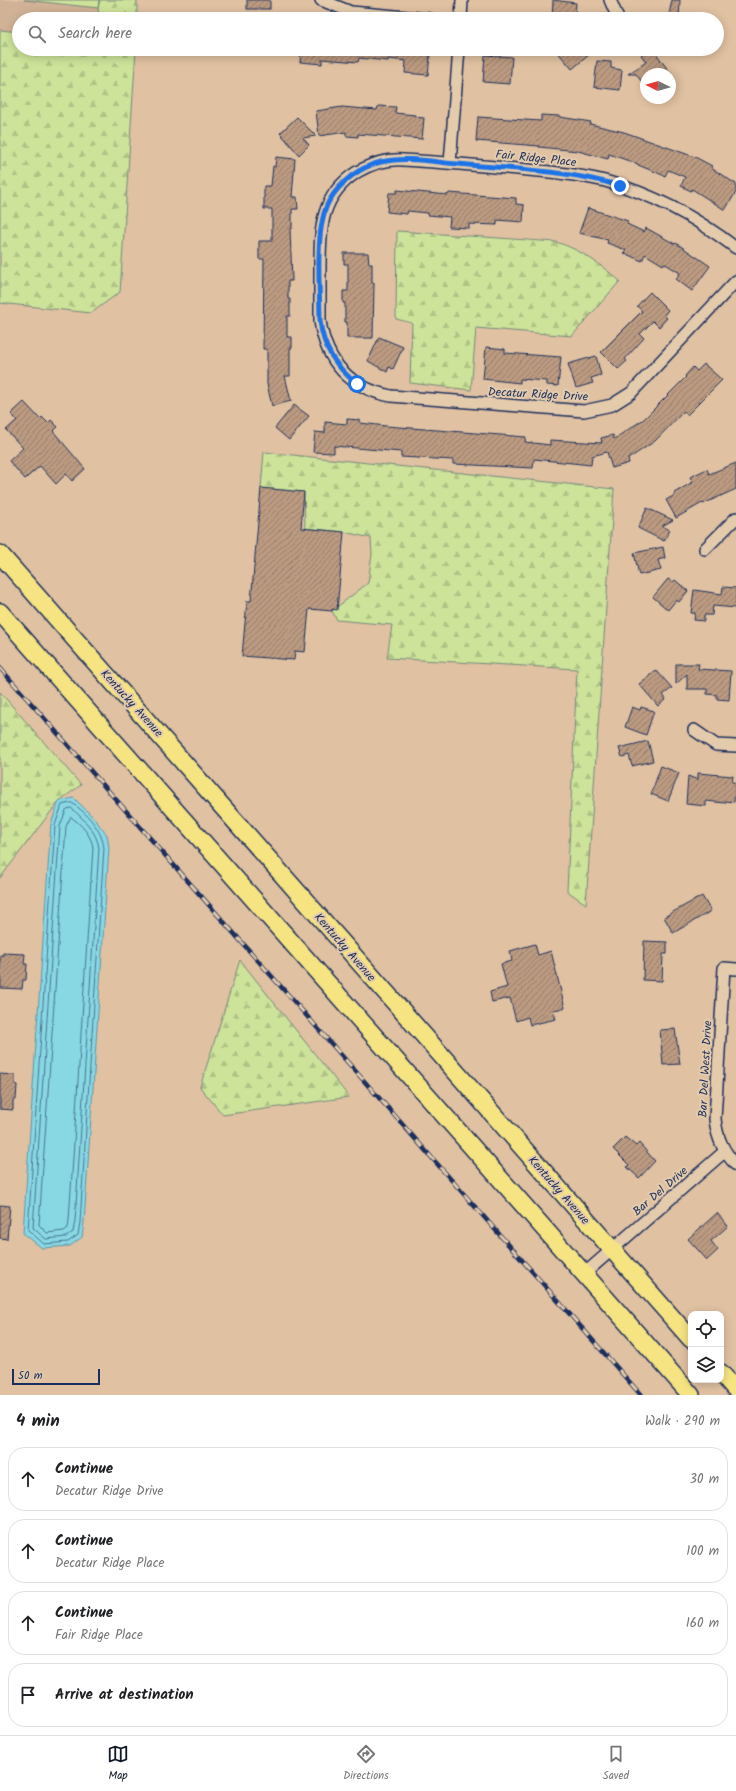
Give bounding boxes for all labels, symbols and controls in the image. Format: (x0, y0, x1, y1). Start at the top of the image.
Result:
search box (12, 12, 724, 56)
text: Search here (58, 22, 132, 46)
icon: search (26, 23, 48, 45)
north arrow (640, 68, 676, 104)
street label: Fair Ridge Place (495, 145, 578, 172)
route end (611, 177, 629, 195)
route start (348, 375, 366, 393)
street label: Decatur Ridge Drive (487, 382, 589, 407)
street label: Kentucky Avenue (96, 665, 168, 742)
street label: Kentucky Avenue (309, 909, 380, 986)
street label: Bar Del West Drive (693, 1019, 718, 1118)
street label: Kentucky Avenue (523, 1152, 594, 1229)
street label: Bar Del Drive (628, 1162, 693, 1221)
map controls (688, 1311, 724, 1383)
button: locate (688, 1311, 724, 1347)
button: layers (688, 1347, 724, 1383)
scale bar (12, 1367, 100, 1386)
text: 50 m (18, 1367, 43, 1385)
text: 4 min (16, 1408, 60, 1435)
text: Walk · 290 m (645, 1411, 720, 1432)
text: Continue (55, 1457, 113, 1481)
icon: ahead (17, 1468, 39, 1490)
text: 30 m (690, 1469, 719, 1490)
text: Decatur Ridge Drive (55, 1481, 163, 1502)
text: Continue (55, 1529, 113, 1553)
icon: ahead (17, 1540, 39, 1562)
text: 100 m (686, 1541, 719, 1562)
text: Decatur Ridge Place (55, 1553, 164, 1574)
text: Continue (55, 1601, 113, 1625)
icon: ahead (17, 1612, 39, 1634)
text: 160 m (686, 1613, 719, 1634)
text: Fair Ridge Place (55, 1625, 143, 1646)
text: Arrive at destination (55, 1683, 194, 1707)
icon: arrive (17, 1684, 39, 1706)
tab: Map (107, 1743, 129, 1785)
tab: Directions (343, 1743, 389, 1785)
tab: Saved (603, 1743, 629, 1785)

